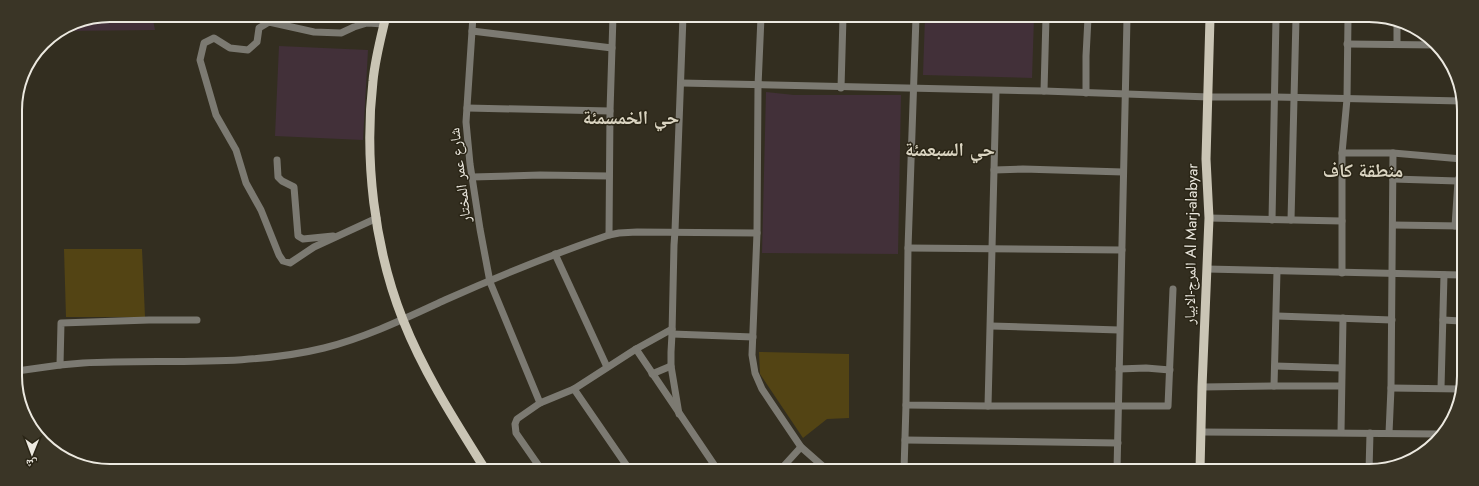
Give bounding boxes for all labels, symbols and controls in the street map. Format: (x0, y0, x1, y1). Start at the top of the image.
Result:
district label: حي الخمسمئة (583, 104, 679, 132)
street label: شارع عمر المختار (443, 126, 477, 225)
district label: حي السبعمئة (905, 136, 995, 164)
district label: منطقة كاف (1323, 157, 1403, 184)
street label: المرج-الابيار Al Marj-alabyar (1179, 162, 1203, 326)
north arrow (12, 434, 52, 474)
text: ش (26, 456, 38, 472)

